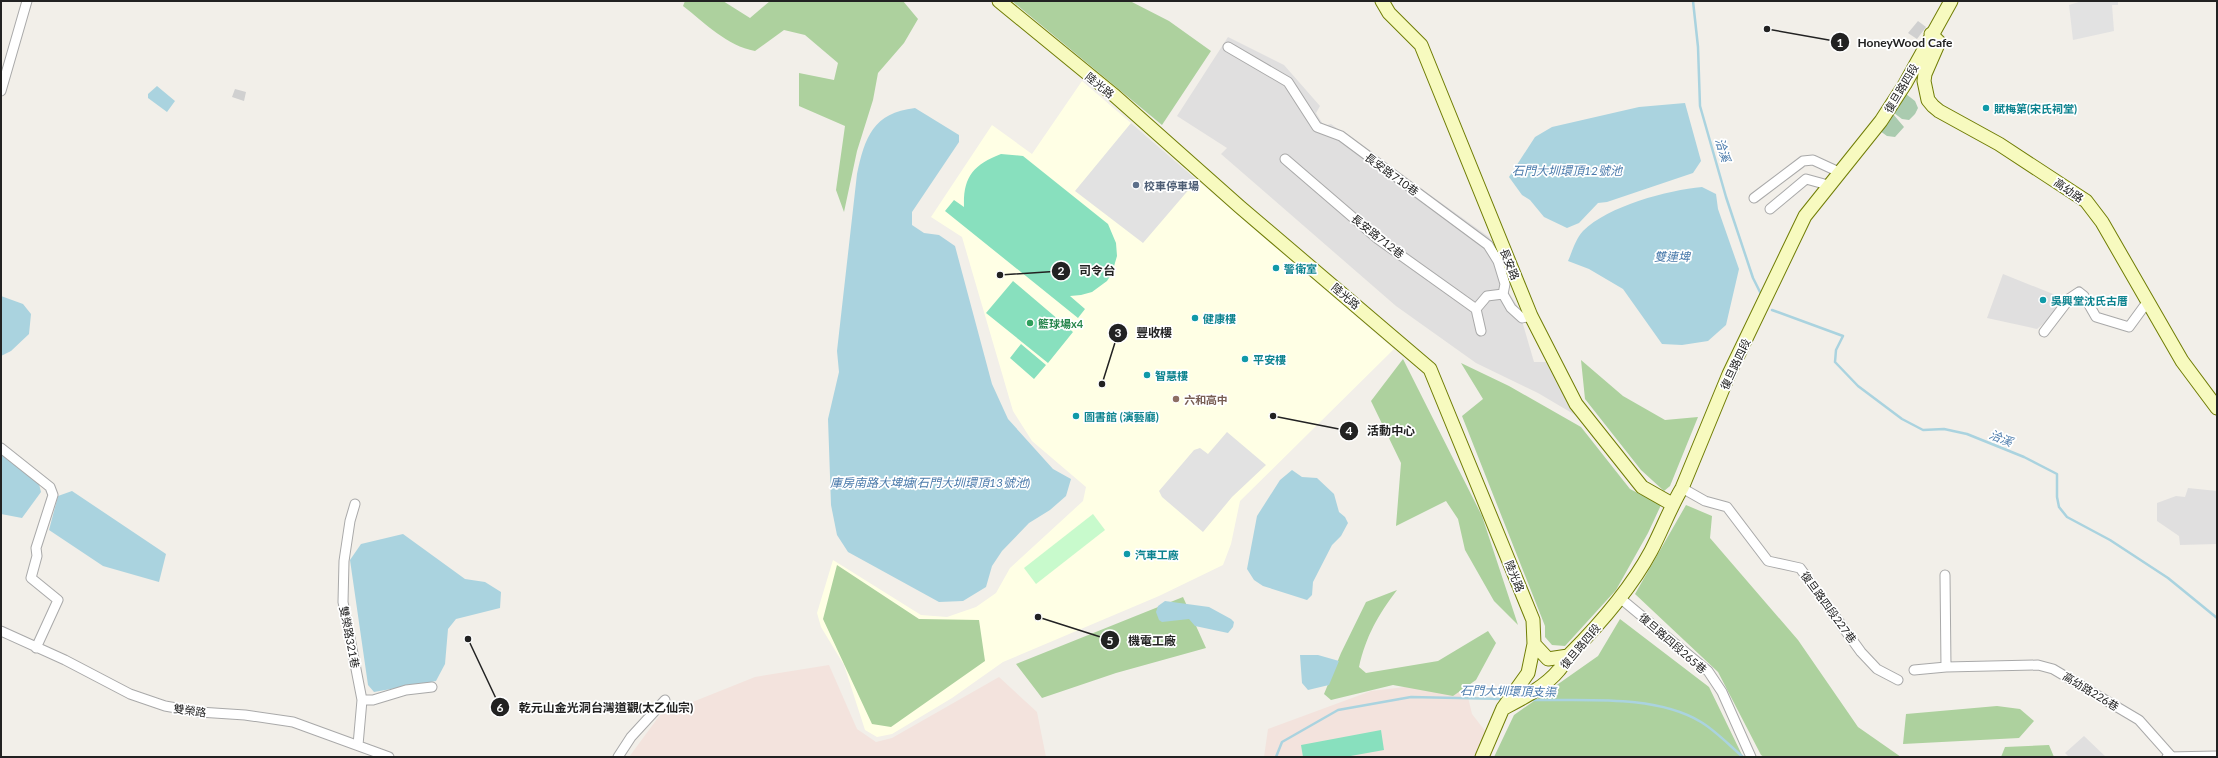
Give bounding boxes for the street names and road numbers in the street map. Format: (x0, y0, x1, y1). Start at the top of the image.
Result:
street label: 復旦路四段 (1881, 61, 1921, 115)
street label: 陸光路 (1083, 70, 1117, 100)
street label: 長安路710巷 (1363, 150, 1421, 198)
street label: 高幼路 (2052, 175, 2086, 205)
street label: 長安路712巷 (1349, 211, 1407, 261)
street label: 長安路 (1498, 246, 1522, 282)
street label: 陸光路 (1329, 280, 1363, 312)
street label: 復旦路四段 (1717, 336, 1753, 392)
street label: 陸光路 (1503, 558, 1527, 594)
street label: 復旦路四段227巷 (1799, 569, 1859, 645)
street label: 雙榮路321巷 (338, 605, 362, 669)
street label: 復旦路四段265巷 (1637, 610, 1709, 676)
street label: 復旦路四段 (1557, 621, 1603, 671)
street label: 高幼路226巷 (2061, 669, 2121, 713)
street label: 雙榮路 (173, 701, 207, 719)

